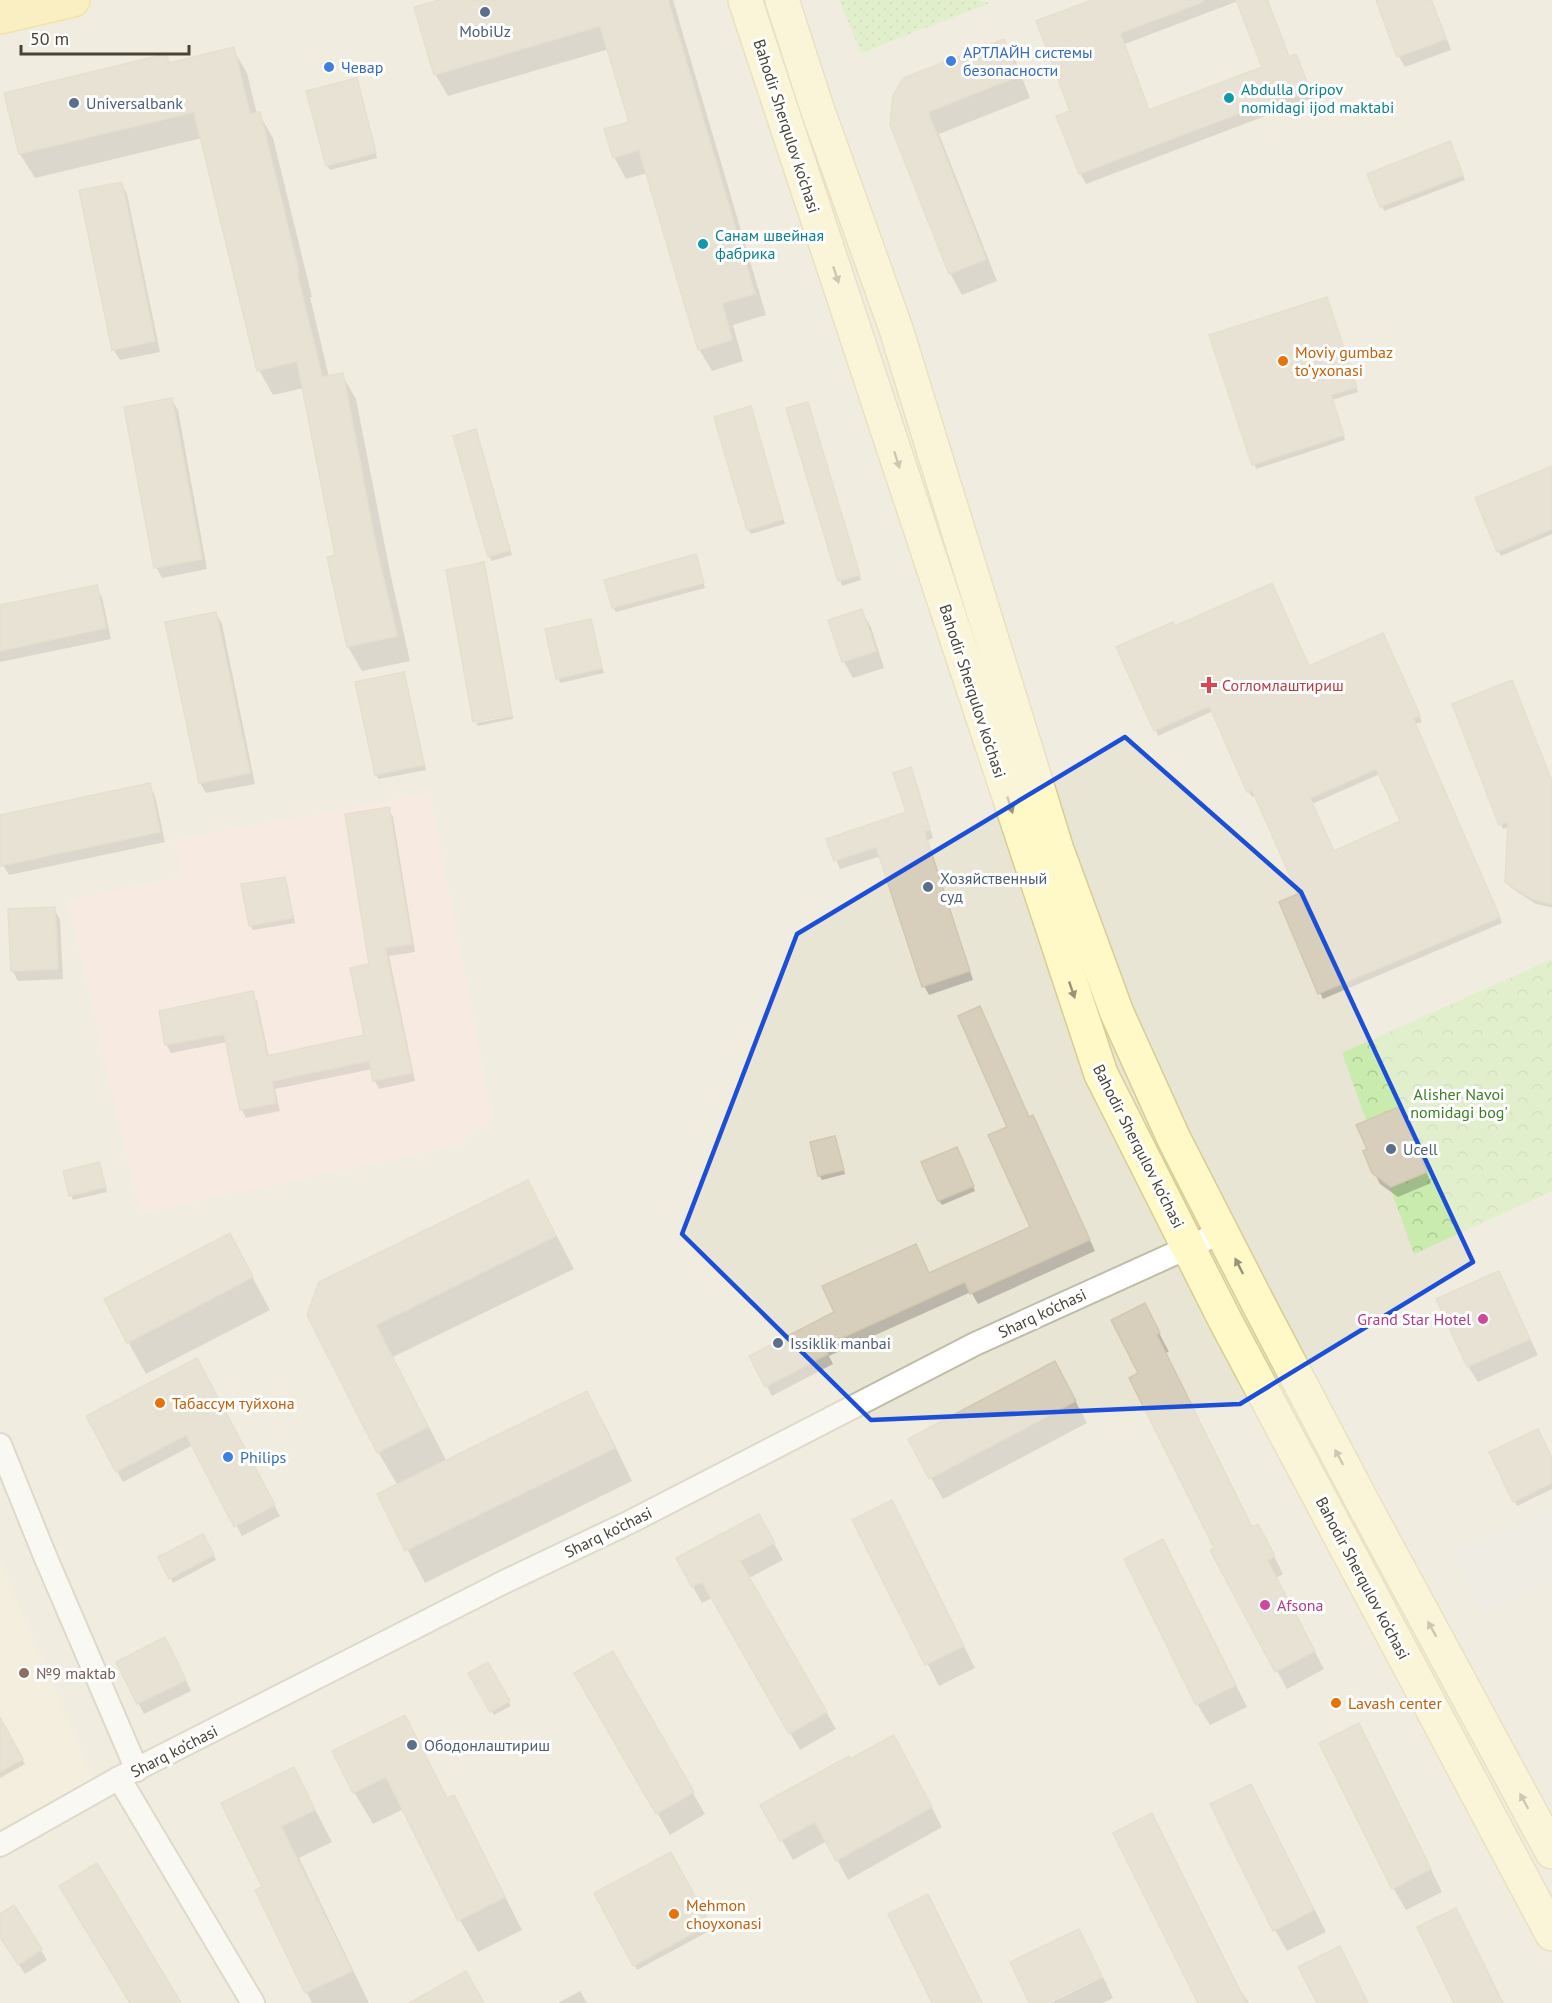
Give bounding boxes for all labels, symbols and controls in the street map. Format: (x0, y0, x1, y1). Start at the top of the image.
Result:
marker: MobiUz (478, 5, 492, 19)
scale bar (21, 18, 189, 56)
place label: MobiUz (459, 21, 511, 41)
text: 50 m (30, 27, 69, 50)
street label: Bahodir Sherqulov ko‘chasi (749, 37, 825, 215)
place label: АРТЛАЙН системы безопасности (963, 42, 1093, 80)
marker: АРТЛАЙН системы безопасности (944, 54, 958, 68)
place label: Чевар (341, 57, 383, 77)
marker: Чевар (322, 60, 336, 74)
place label: Abdulla Oripov nomidagi ijod maktabi (1241, 79, 1394, 117)
marker: Abdulla Oripov nomidagi ijod maktabi (1222, 91, 1236, 105)
place label: Universalbank (86, 93, 183, 113)
marker: Universalbank (67, 96, 81, 110)
place label: Санам швейная фабрика (715, 225, 824, 263)
marker: Санам швейная фабрика (696, 237, 710, 251)
one-way arrow (832, 266, 841, 284)
place label: Moviy gumbaz to‘yxonasi (1295, 342, 1393, 380)
marker: Moviy gumbaz to‘yxonasi (1276, 354, 1290, 368)
one-way arrow (893, 451, 902, 469)
street label: Bahodir Sherqulov ko‘chasi (935, 602, 1011, 780)
place label: Согломлаштириш (1222, 675, 1344, 695)
marker: Согломлаштириш (1200, 676, 1218, 694)
one-way arrow (1006, 796, 1015, 814)
place label: Хозяйственный суд (940, 868, 1047, 906)
marker: Хозяйственный суд (921, 880, 935, 894)
one-way arrow (1067, 981, 1077, 999)
street label: Bahodir Sherqulov ko‘chasi (1089, 1061, 1189, 1231)
park label: Alisher Navoi nomidagi bog' (1410, 1084, 1508, 1122)
place label: Ucell (1403, 1139, 1438, 1159)
marker: Ucell (1384, 1142, 1398, 1156)
one-way arrow (1234, 1257, 1244, 1274)
street label: Sharq ko‘chasi (995, 1284, 1089, 1342)
place label: Grand Star Hotel (1357, 1309, 1471, 1329)
marker: Grand Star Hotel (1476, 1312, 1490, 1326)
place label: Issiklik manbai (790, 1333, 891, 1353)
marker: Issiklik manbai (771, 1336, 785, 1350)
place label: Табассум туйхона (172, 1393, 295, 1413)
marker: Табассум туйхона (153, 1396, 167, 1410)
place label: Philips (240, 1447, 287, 1467)
one-way arrow (1334, 1449, 1344, 1466)
marker: Philips (221, 1450, 235, 1464)
street label: Bahodir Sherqulov ko‘chasi (1312, 1493, 1414, 1663)
street label: Sharq ko‘chasi (561, 1502, 655, 1562)
place label: Afsona (1277, 1595, 1323, 1615)
marker: Afsona (1258, 1598, 1272, 1612)
one-way arrow (1427, 1620, 1437, 1637)
place label: №9 maktab (36, 1663, 116, 1683)
marker: №9 maktab (17, 1666, 31, 1680)
place label: Lavash center (1348, 1693, 1442, 1713)
marker: Lavash center (1329, 1696, 1343, 1710)
street label: Sharq ko‘chasi (127, 1721, 221, 1781)
place label: Ободонлаштириш (424, 1735, 550, 1755)
marker: Ободонлаштириш (405, 1738, 419, 1752)
one-way arrow (1519, 1792, 1529, 1809)
place label: Mehmon choyxonasi (686, 1895, 762, 1933)
marker: Mehmon choyxonasi (667, 1907, 681, 1921)

